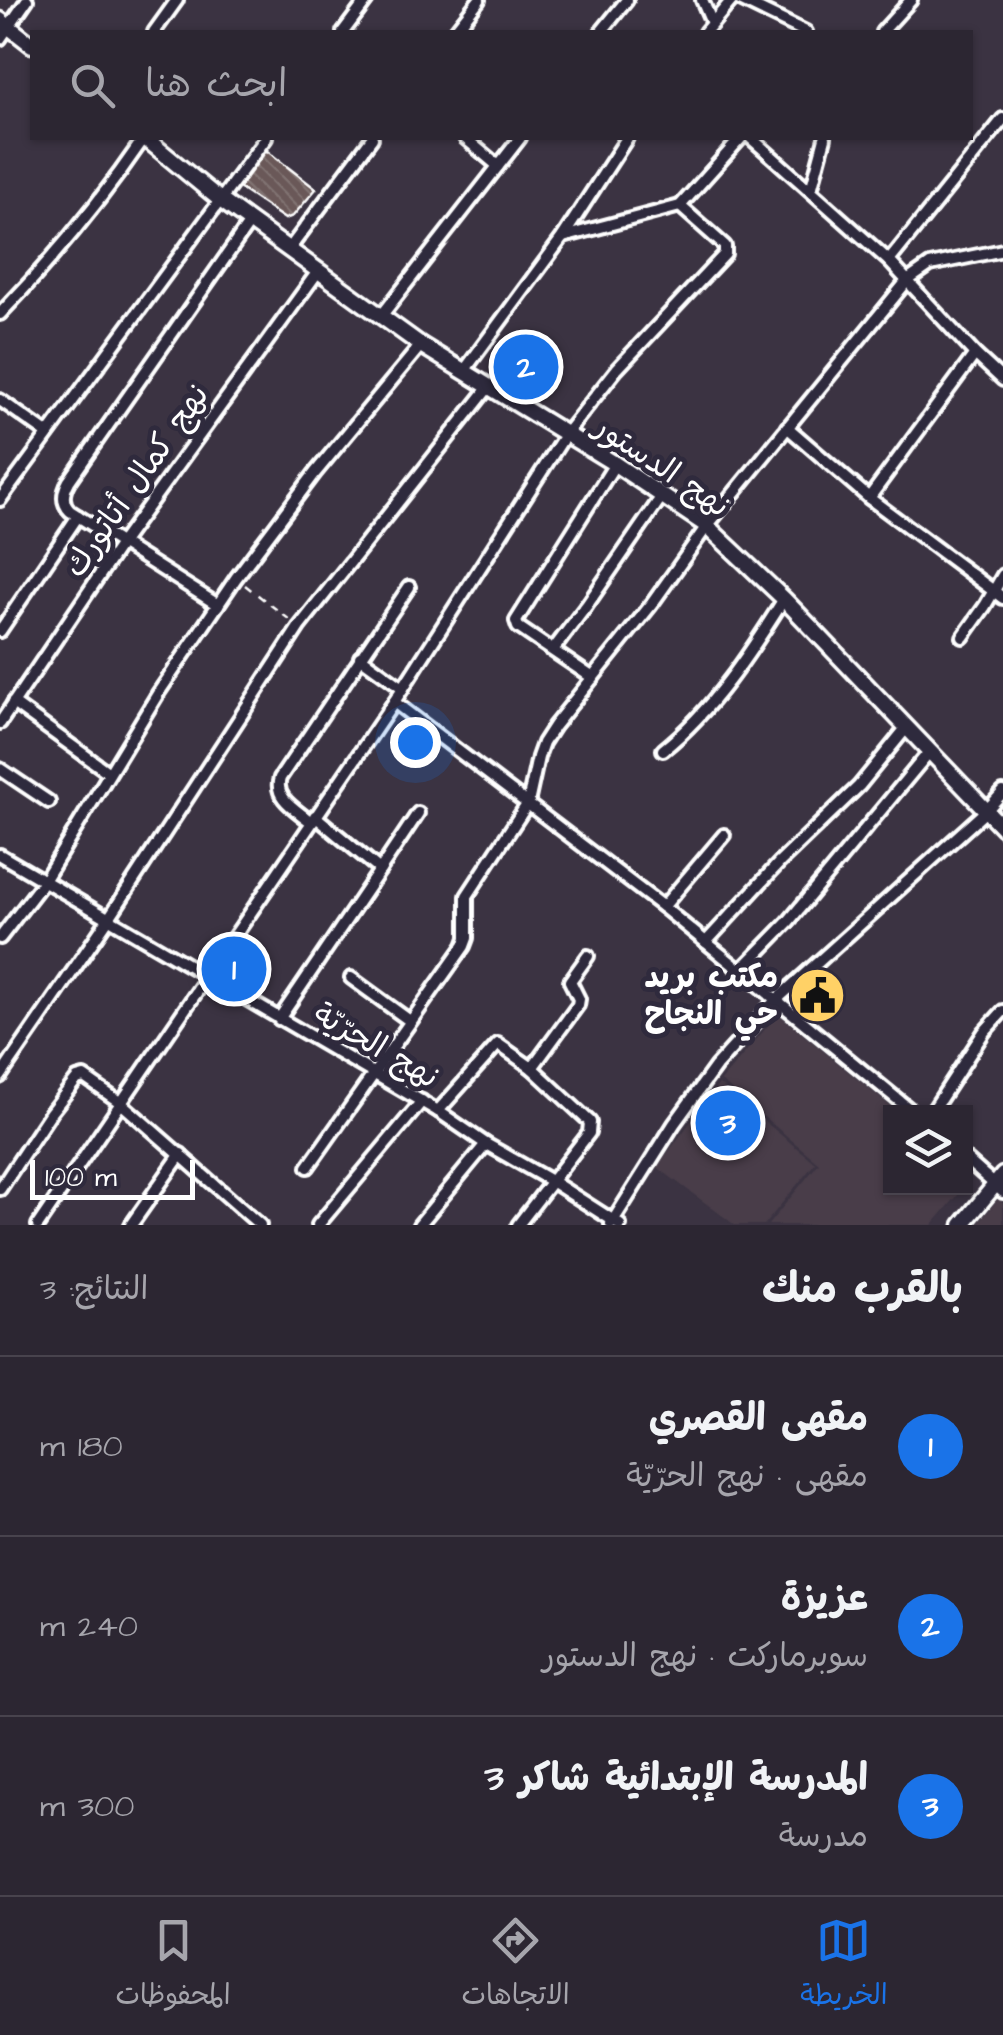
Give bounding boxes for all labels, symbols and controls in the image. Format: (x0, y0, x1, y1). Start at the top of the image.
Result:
search box (30, 30, 973, 140)
icon: search (65, 58, 120, 113)
text: ابحث هنا (145, 59, 287, 111)
pin: 2 (494, 330, 558, 404)
street label: نهج كمال أتاتورك (54, 375, 220, 587)
street label: نهج الدستور (583, 403, 739, 529)
your location (390, 717, 441, 768)
pin: 1 (202, 932, 266, 1006)
place label: مكتب بريد حي النجاح (644, 955, 778, 1042)
public building icon: مكتب بريد حي النجاح (787, 965, 847, 1025)
street label: نهج الحرّيّة (305, 992, 447, 1100)
pin: 3 (696, 1086, 760, 1160)
map controls (883, 1105, 973, 1195)
button: layers (883, 1105, 973, 1195)
scale bar (30, 1155, 195, 1200)
text: 100 m (45, 1158, 117, 1197)
text: بالقرب منك (762, 1261, 963, 1319)
text: النتائج: 3 (40, 1267, 148, 1312)
text: مقهى القصري (649, 1393, 868, 1445)
text: 180 m (40, 1424, 123, 1469)
text: 1 (928, 1424, 933, 1469)
text: مقهى · نهج الحرّيّة (626, 1454, 868, 1499)
text: عزيزة (781, 1573, 868, 1625)
text: 240 m (40, 1604, 138, 1649)
text: 2 (921, 1604, 940, 1649)
text: سوبرماركت · نهج الدستور (543, 1634, 868, 1679)
text: المدرسة الإبتدائية شاكر 3 (485, 1753, 868, 1805)
text: 300 m (40, 1784, 134, 1829)
text: 3 (922, 1784, 939, 1829)
text: مدرسة (779, 1814, 868, 1859)
tab: المحفوظات (115, 1913, 231, 2019)
tab: الاتجاهات (461, 1913, 570, 2019)
tab: الخريطة (800, 1913, 888, 2019)

